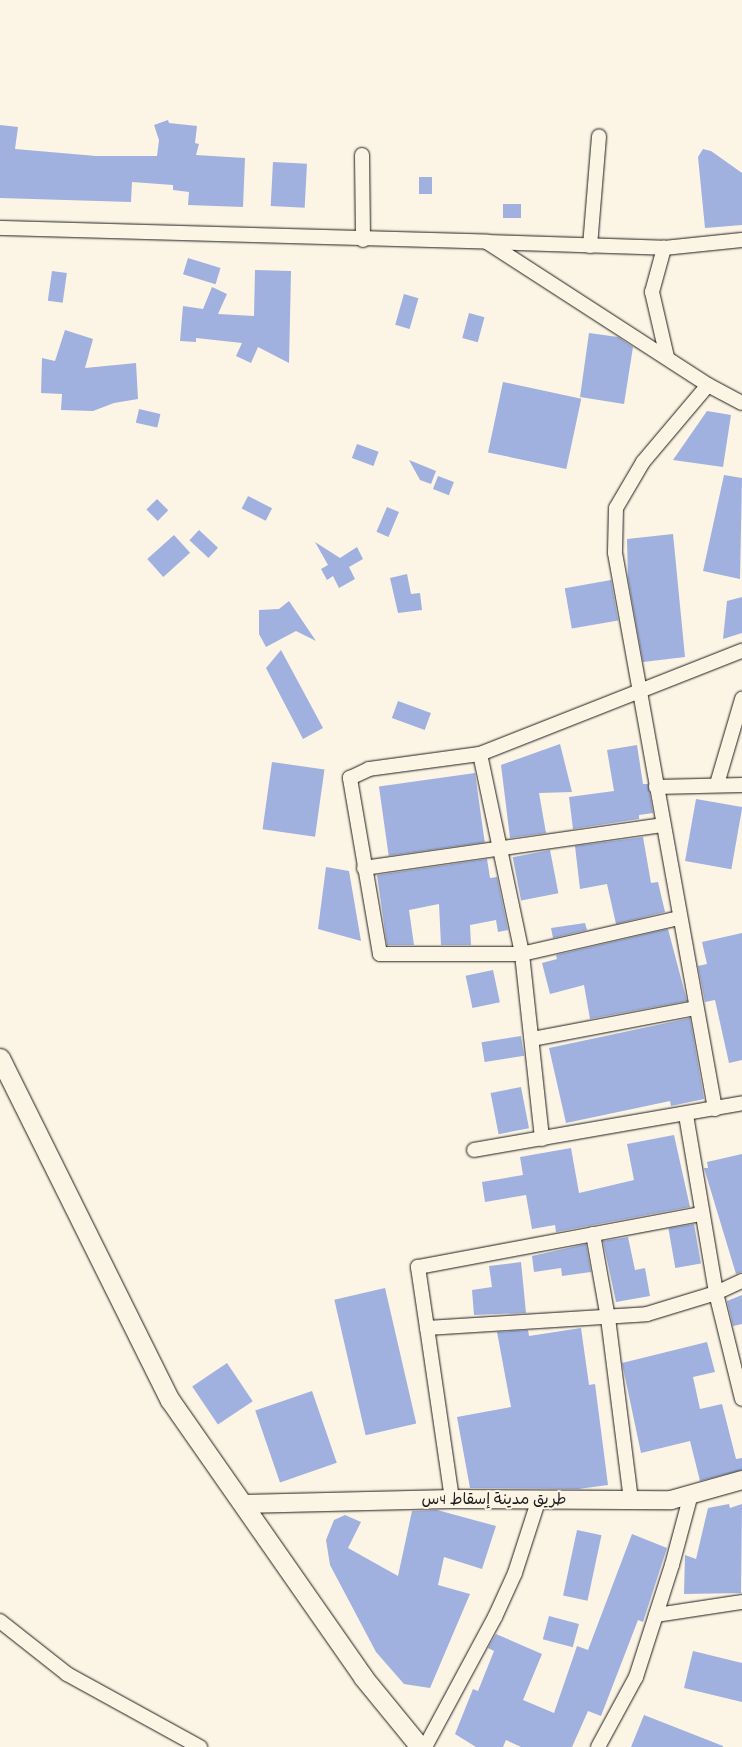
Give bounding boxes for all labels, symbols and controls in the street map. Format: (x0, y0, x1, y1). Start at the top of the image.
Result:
street label: طريق مدينة إسقاط 4س (421, 1491, 567, 1511)

